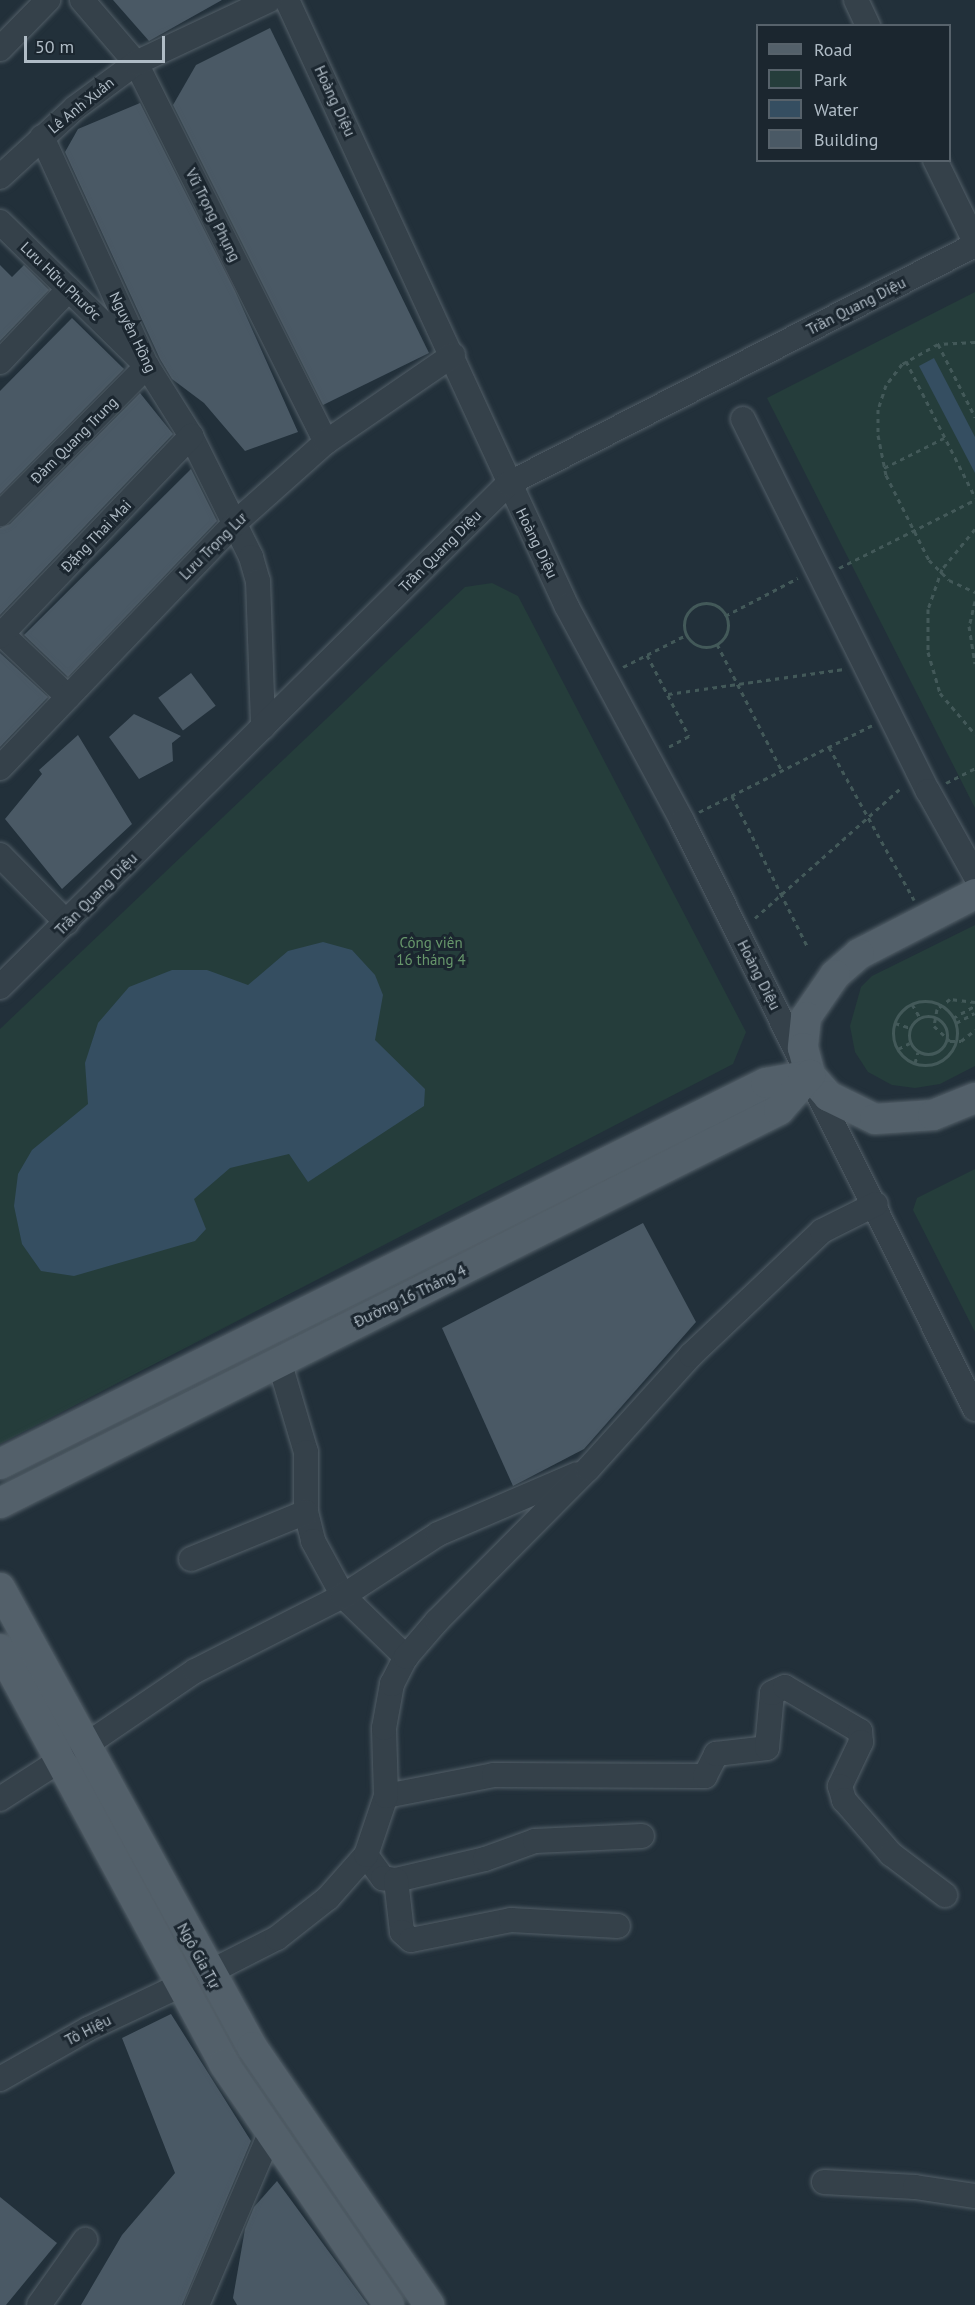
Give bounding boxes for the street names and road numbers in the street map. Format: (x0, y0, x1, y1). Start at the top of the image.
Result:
street label: Hoàng Diệu (311, 63, 359, 139)
street label: Lê Anh Xuân (44, 73, 118, 137)
street label: Vũ Trọng Phụng (182, 165, 244, 265)
street label: Lưu Hữu Phước (17, 238, 105, 324)
street label: Trần Quang Diệu (803, 273, 909, 339)
street label: Nguyên Hồng (106, 289, 160, 375)
street label: Đàm Quang Trung (27, 393, 121, 487)
street label: Đặng Thai Mai (57, 496, 135, 576)
street label: Hoàng Diệu (512, 505, 562, 581)
street label: Trần Quang Diệu (395, 506, 485, 596)
street label: Lưu Trọng Lư (175, 508, 251, 584)
street label: Trần Quang Diệu (51, 849, 141, 939)
street label: Hoàng Diệu (734, 937, 784, 1013)
street label: Đường 16 Tháng 4 (351, 1261, 469, 1331)
street label: Ngô Gia Tự (173, 1920, 225, 1992)
street label: Tô Hiệu (62, 2011, 114, 2049)

